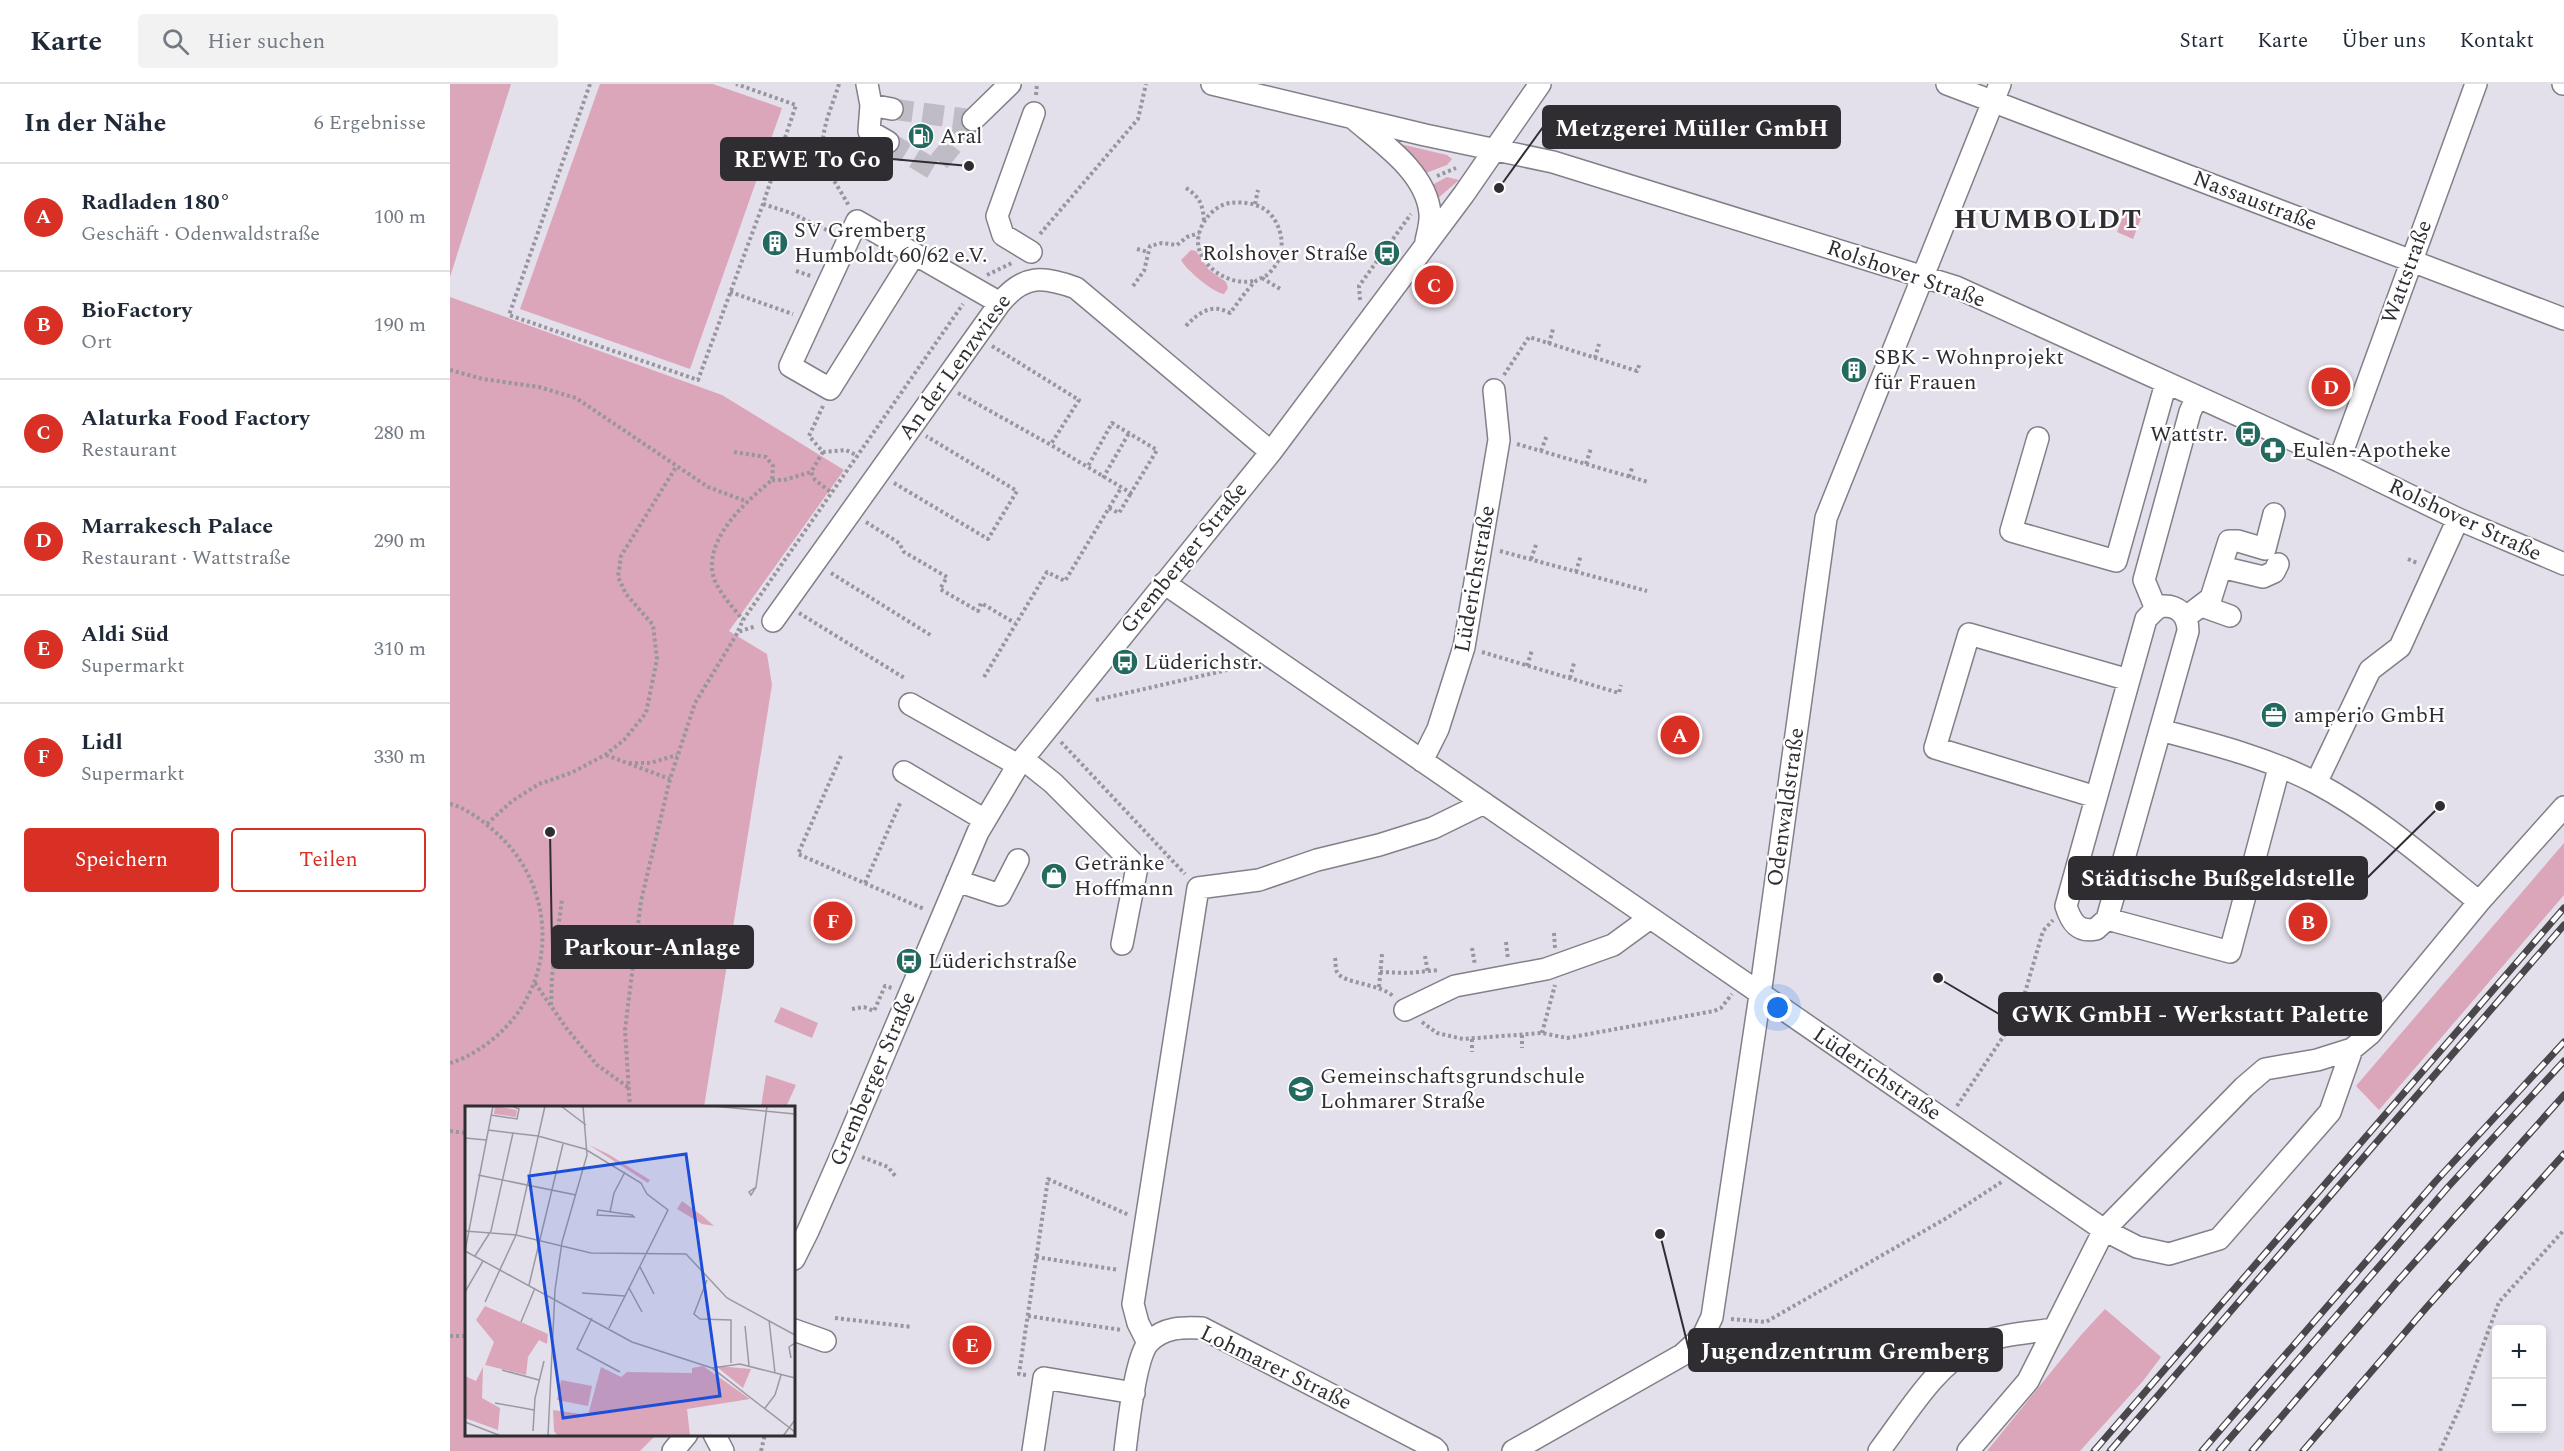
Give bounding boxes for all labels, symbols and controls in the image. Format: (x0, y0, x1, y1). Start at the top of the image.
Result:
search box (138, 14, 558, 68)
text: Karte (30, 20, 102, 63)
icon: search (159, 25, 192, 58)
text: Hier suchen (207, 25, 325, 58)
text: Start (2179, 25, 2224, 57)
text: Karte (2257, 25, 2308, 57)
text: Über uns (2341, 25, 2426, 57)
text: Kontakt (2459, 25, 2534, 57)
text: In der Nähe (24, 103, 166, 143)
callout: Metzgerei Müller GmbH (1543, 106, 1840, 148)
text: 6 Ergebnisse (314, 108, 426, 138)
text: Metzgerei Müller GmbH (1555, 111, 1829, 147)
place label: Aral (940, 120, 983, 153)
fuel station icon: Aral (906, 121, 936, 151)
callout: REWE To Go (721, 138, 892, 180)
text: REWE To Go (733, 142, 881, 178)
street label: Nassaustraße (2188, 162, 2322, 240)
text: Radladen 180° (81, 186, 231, 219)
district label: HUMBOLDT (1953, 198, 2143, 241)
text: A (36, 202, 51, 232)
text: 100 m (374, 202, 426, 232)
place label: SV Gremberg Humboldt 60/62 e.V. (794, 214, 988, 272)
street label: Wattstraße (2373, 215, 2441, 329)
text: Geschäft · Odenwaldstraße (81, 219, 320, 249)
building icon: SV Gremberg Humboldt 60/62 e.V. (760, 228, 790, 258)
street label: Rolshover Straße (1822, 231, 1990, 317)
place label: Rolshover Straße (1202, 237, 1368, 270)
bus stop icon: Rolshover Straße (1372, 238, 1402, 268)
pin: C (1414, 262, 1454, 308)
street label: An der Lenzwiese (890, 287, 1020, 447)
text: BioFactory (81, 294, 192, 327)
text: B (36, 310, 51, 340)
text: 190 m (374, 310, 426, 340)
text: Ort (81, 327, 112, 357)
place label: SBK - Wohnprojekt für Frauen (1874, 341, 2064, 399)
building icon: SBK - Wohnprojekt für Frauen (1839, 355, 1869, 385)
pin: D (2312, 364, 2350, 410)
text: Alaturka Food Factory (81, 402, 310, 435)
text: C (36, 418, 51, 448)
text: 280 m (374, 418, 426, 448)
place label: Wattstr. (2150, 418, 2228, 451)
bus stop icon: Wattstr. (2233, 419, 2263, 449)
place label: Eulen-Apotheke (2292, 434, 2451, 467)
text: Restaurant (81, 435, 177, 465)
pharmacy icon: Eulen-Apotheke (2258, 435, 2288, 465)
street label: Rolshover Straße (2383, 470, 2547, 570)
street label: Gremberger Straße (1112, 475, 1256, 641)
street label: Lüderichstraße (1446, 503, 1504, 655)
text: Marrakesch Palace (81, 510, 273, 543)
text: D (35, 526, 52, 556)
text: 290 m (374, 526, 426, 556)
text: Restaurant · Wattstraße (81, 543, 291, 573)
text: Aldi Süd (81, 618, 169, 651)
text: E (37, 634, 50, 664)
text: 310 m (374, 634, 426, 664)
place label: Lüderichstr. (1144, 646, 1263, 679)
bus stop icon: Lüderichstr. (1110, 647, 1140, 677)
text: Supermarkt (81, 651, 185, 681)
place label: amperio GmbH (2294, 699, 2446, 732)
office icon: amperio GmbH (2259, 700, 2289, 730)
pin: A (1660, 712, 1700, 758)
street label: Odenwaldstraße (1759, 725, 1813, 889)
text: Lidl (81, 726, 123, 759)
text: F (37, 742, 50, 772)
text: 330 m (374, 742, 426, 772)
text: Supermarkt (81, 759, 185, 789)
button: Speichern (24, 828, 219, 892)
button: Teilen (231, 828, 426, 892)
place label: Getränke Hoffmann (1074, 847, 1174, 905)
callout: Städtische Bußgeldstelle (2069, 857, 2367, 899)
shop icon: Getränke Hoffmann (1039, 861, 1069, 891)
text: Städtische Bußgeldstelle (2081, 861, 2355, 897)
pin: F (814, 898, 853, 944)
pin: B (2288, 900, 2328, 944)
callout: Parkour-Anlage (552, 926, 753, 968)
text: Parkour-Anlage (564, 930, 740, 966)
place label: Lüderichstraße (928, 945, 1077, 978)
bus stop icon: Lüderichstraße (894, 946, 924, 976)
street label: Gremberger Straße (821, 986, 925, 1172)
your location (1763, 993, 1792, 1022)
callout: GWK GmbH - Werkstatt Palette (1999, 993, 2381, 1035)
text: GWK GmbH - Werkstatt Palette (2011, 997, 2369, 1033)
street label: Lüderichstraße (1806, 1019, 1948, 1129)
place label: Gemeinschaftsgrundschule Lohmarer Straße (1320, 1060, 1585, 1118)
school or university icon: Gemeinschaftsgrundschule Lohmarer Straße (1286, 1074, 1316, 1104)
inset map (465, 1106, 795, 1436)
street label: Lohmarer Straße (1194, 1317, 1358, 1419)
pin: E (952, 1322, 992, 1368)
map controls (2492, 1325, 2546, 1433)
button: + (2492, 1325, 2546, 1379)
callout: Jugendzentrum Gremberg (1689, 1329, 2002, 1371)
text: Jugendzentrum Gremberg (1701, 1334, 1989, 1370)
button: − (2492, 1379, 2546, 1433)

